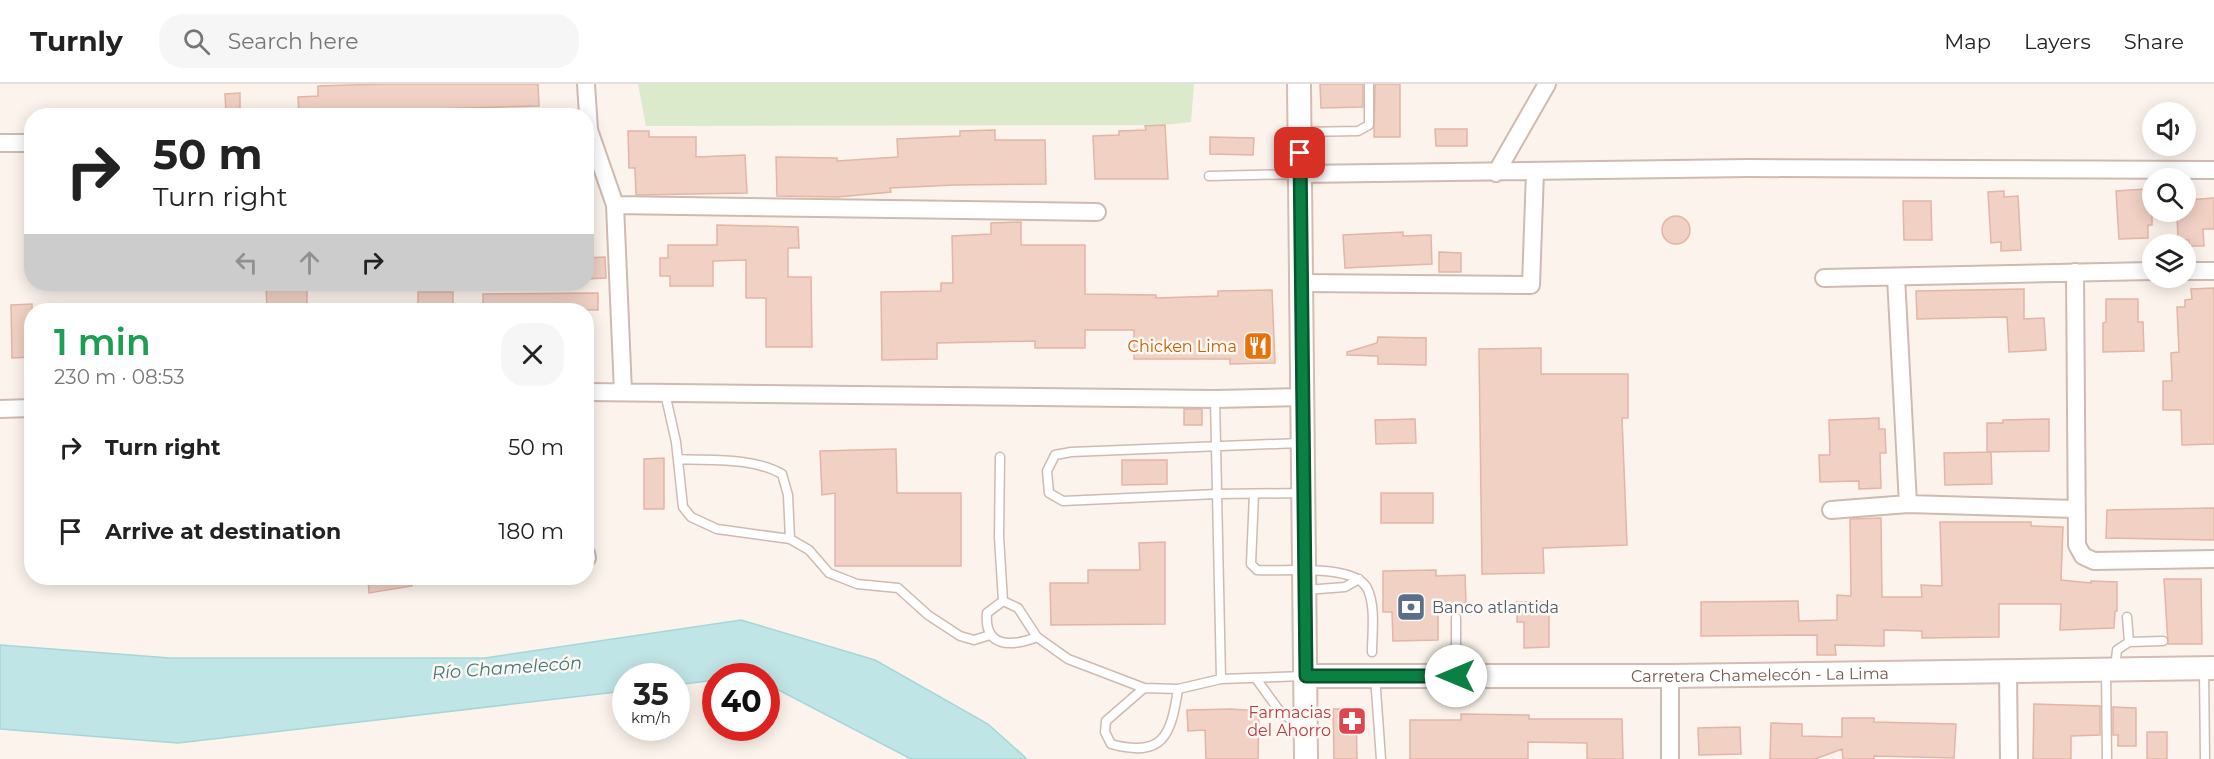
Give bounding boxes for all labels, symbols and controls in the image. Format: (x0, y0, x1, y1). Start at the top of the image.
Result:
search box (159, 14, 579, 68)
text: Turnly (30, 24, 123, 58)
icon: search (180, 25, 213, 58)
text: Search here (228, 28, 359, 55)
text: Map (1944, 29, 1991, 54)
text: Layers (2024, 29, 2091, 54)
text: Share (2124, 29, 2184, 54)
map controls (2142, 102, 2196, 288)
button: sound (2142, 102, 2196, 156)
pin (1274, 127, 1325, 178)
text: 50 m (153, 128, 262, 180)
icon: right (54, 132, 132, 210)
icon: arrive (1283, 136, 1316, 169)
button: search (2142, 168, 2196, 222)
text: Turn right (153, 180, 288, 213)
button: layers (2142, 234, 2196, 288)
icon: left (230, 246, 263, 279)
icon: ahead (293, 246, 326, 279)
icon: right (356, 246, 389, 279)
text: 1 min (54, 320, 151, 364)
button: close (501, 323, 564, 386)
restaurant icon: Chicken Lima (1242, 330, 1274, 362)
place label: Chicken Lima (1128, 337, 1237, 356)
text: 230 m · 08:53 (54, 365, 185, 389)
icon: right (54, 431, 87, 464)
text: Turn right (105, 434, 220, 461)
text: 50 m (508, 434, 564, 461)
icon: arrive (54, 515, 87, 548)
text: Arrive at destination (105, 518, 341, 545)
text: 180 m (498, 518, 564, 545)
bank icon: Banco atlantida (1395, 591, 1427, 623)
place label: Banco atlantida (1432, 598, 1559, 617)
position arrow (1424, 644, 1488, 708)
water label: Río Chamelecón (431, 652, 583, 684)
speed limit sign: 40 (702, 663, 780, 741)
street label: Carretera Chamelecón - La Lima (1631, 664, 1889, 686)
text: 35 (633, 676, 669, 713)
place label: Farmacias del Ahorro (1247, 703, 1331, 740)
pharmacy icon: Farmacias del Ahorro (1336, 705, 1368, 737)
text: km/h (631, 708, 671, 727)

